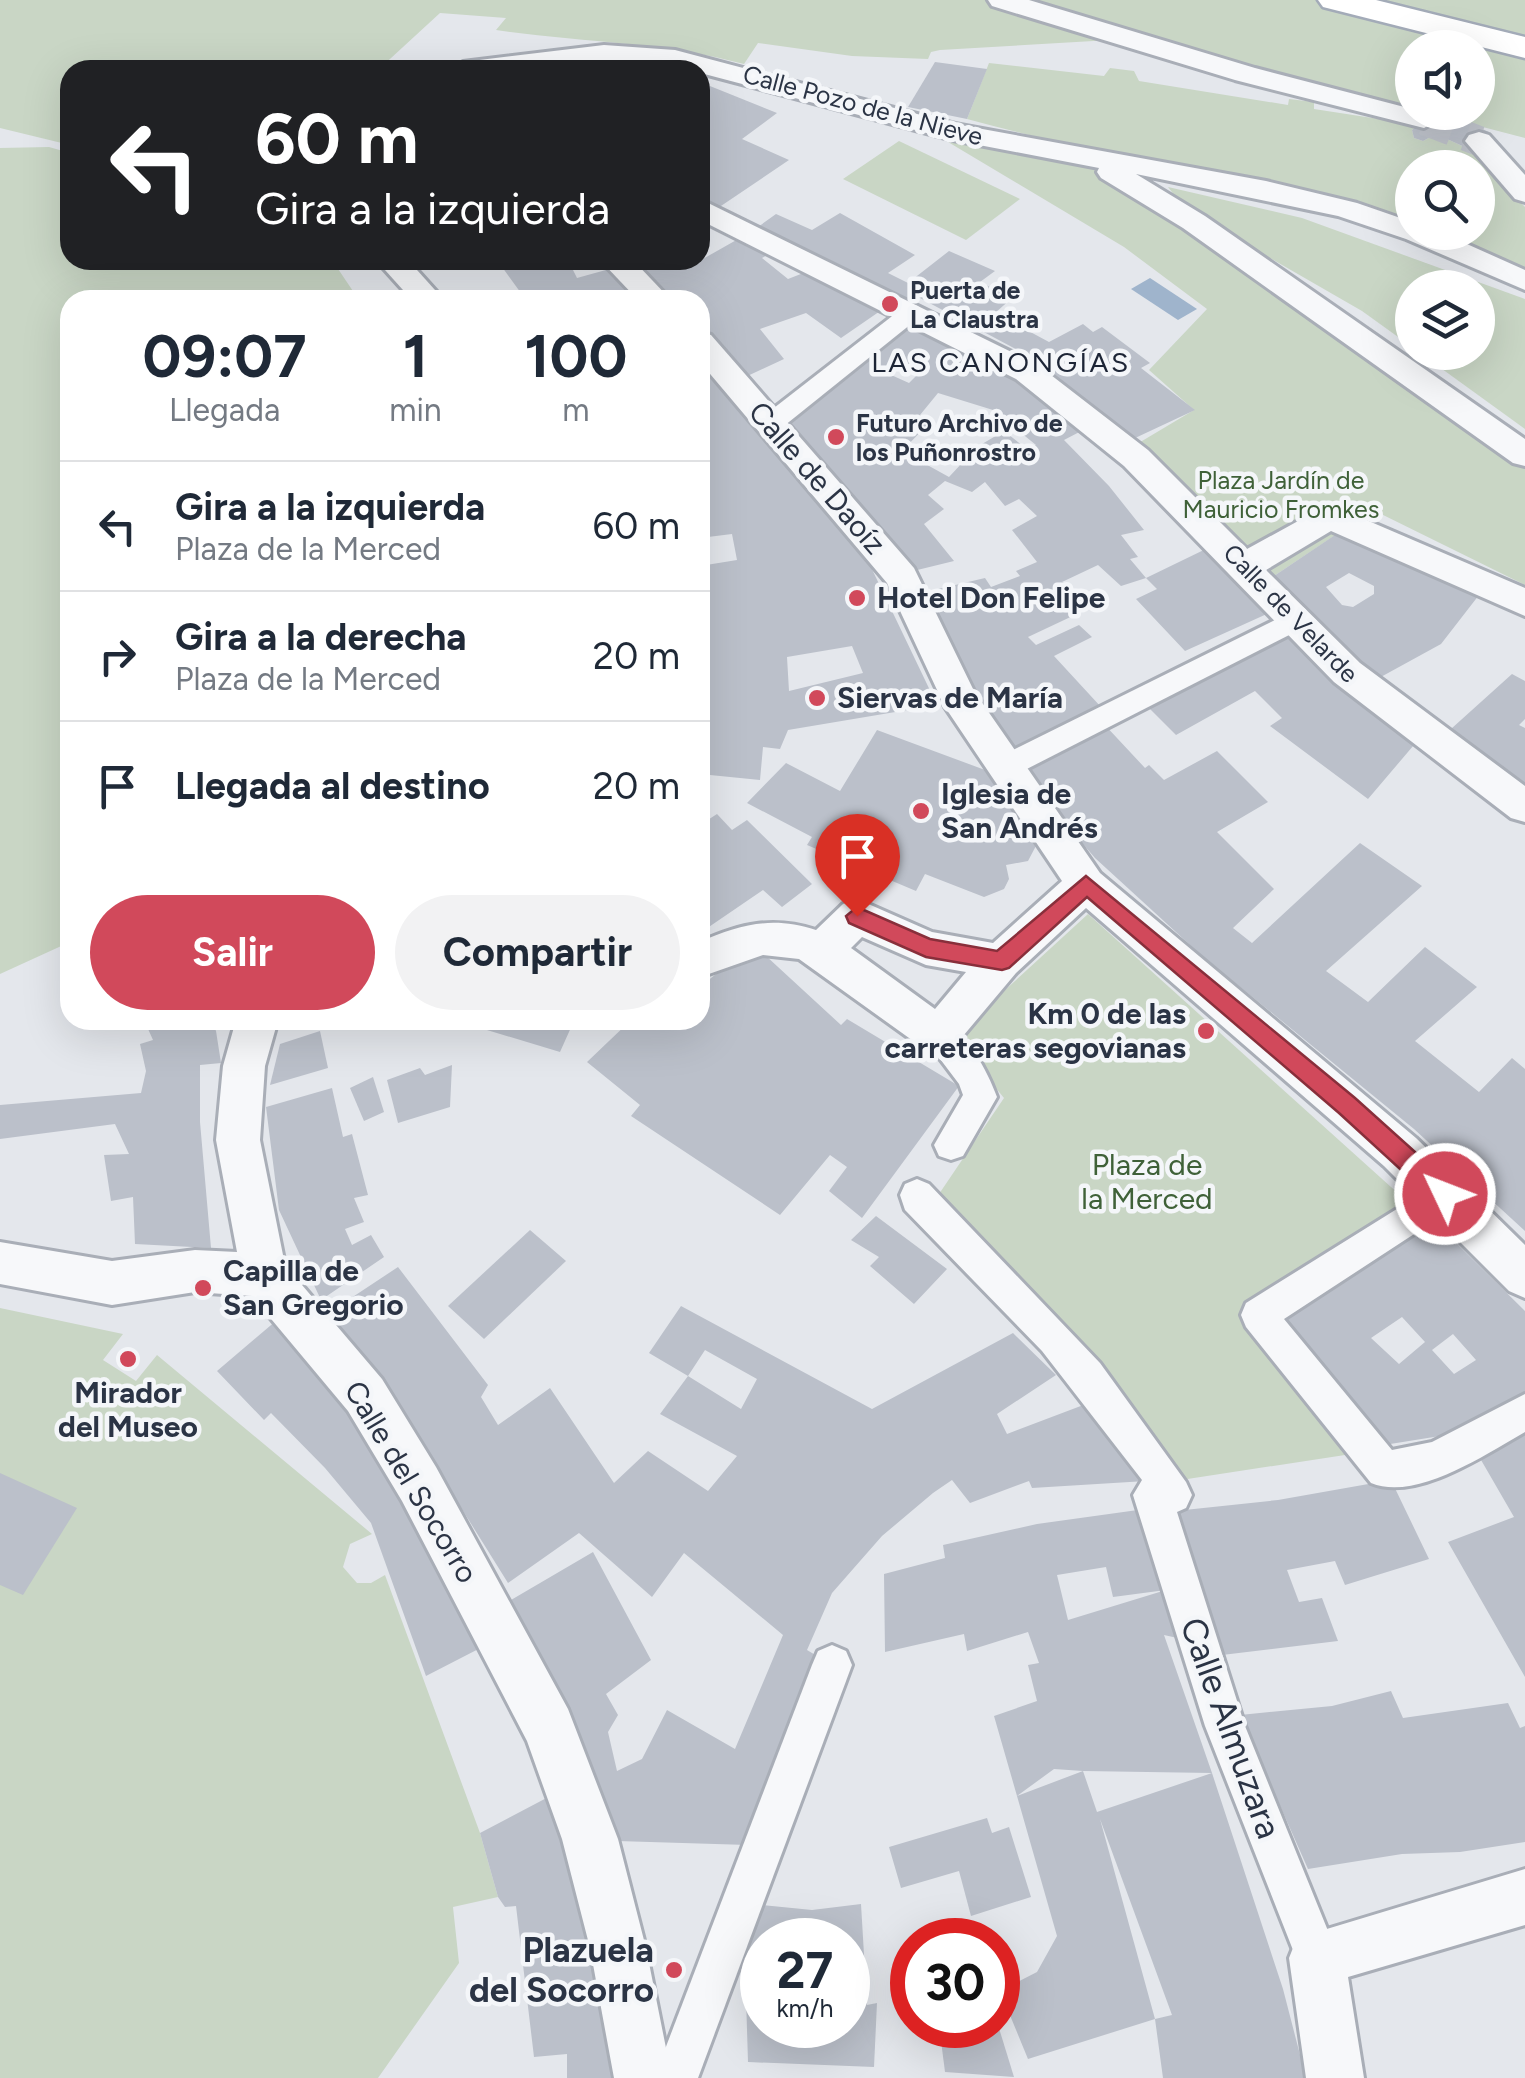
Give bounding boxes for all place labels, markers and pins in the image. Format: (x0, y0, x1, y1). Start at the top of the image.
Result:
place label: Puerta de La Claustra (910, 275, 1039, 334)
marker: Puerta de La Claustra (879, 293, 901, 315)
place label: Futuro Archivo de los Puñonrostro (856, 408, 1063, 467)
marker: Futuro Archivo de los Puñonrostro (825, 426, 847, 448)
place label: Hotel Don Felipe (877, 579, 1106, 616)
marker: Hotel Don Felipe (846, 587, 868, 609)
place label: Siervas de María (837, 679, 1063, 716)
marker: Siervas de María (806, 687, 828, 709)
place label: Iglesia de San Andrés (941, 775, 1098, 846)
marker: Iglesia de San Andrés (910, 800, 932, 822)
pin (815, 814, 900, 917)
place label: Km 0 de las carreteras segovianas (884, 995, 1186, 1066)
marker: Km 0 de las carreteras segovianas (1195, 1020, 1217, 1042)
place label: Capilla de San Gregorio (223, 1252, 404, 1323)
marker: Capilla de San Gregorio (192, 1277, 214, 1299)
marker: Mirador del Museo (117, 1348, 139, 1370)
place label: Mirador del Museo (58, 1374, 198, 1445)
place label: Plazuela del Socorro (469, 1929, 654, 2011)
marker: Plazuela del Socorro (663, 1959, 685, 1981)

